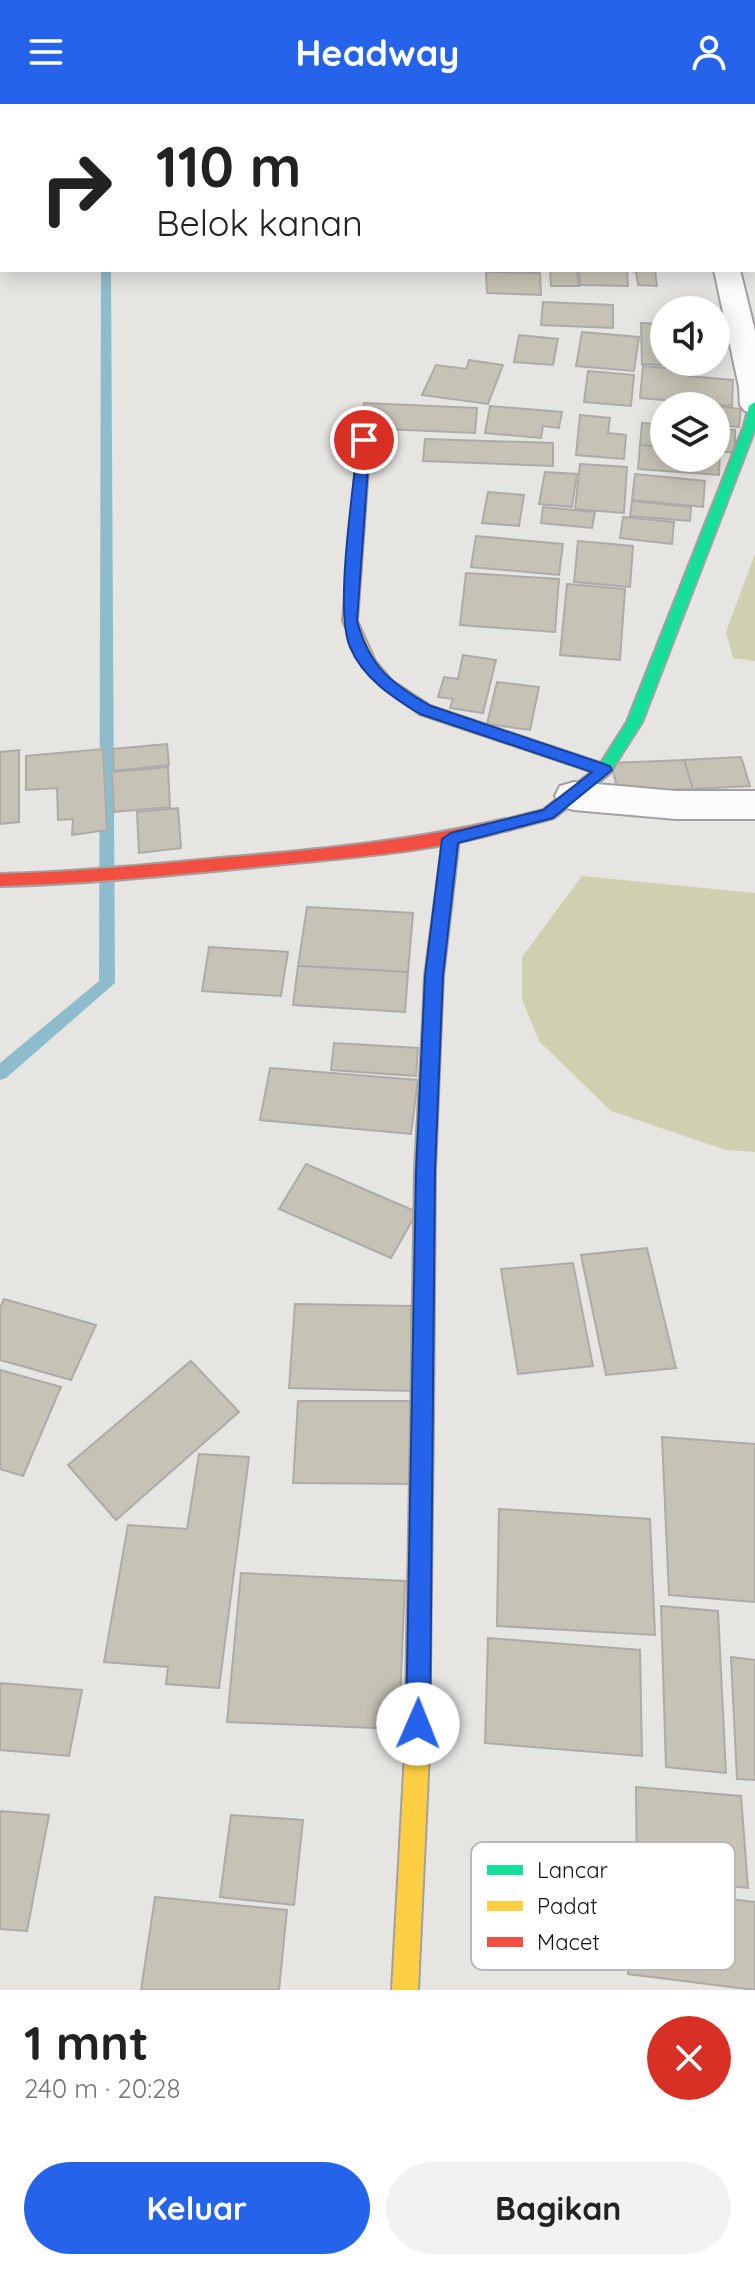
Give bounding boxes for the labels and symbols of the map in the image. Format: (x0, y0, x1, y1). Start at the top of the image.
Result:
pin (330, 406, 398, 474)
position arrow (376, 1682, 460, 1766)
legend (471, 1842, 735, 1970)
text: Lancar (537, 1856, 608, 1884)
text: Padat (537, 1892, 597, 1920)
text: Macet (537, 1928, 600, 1956)

